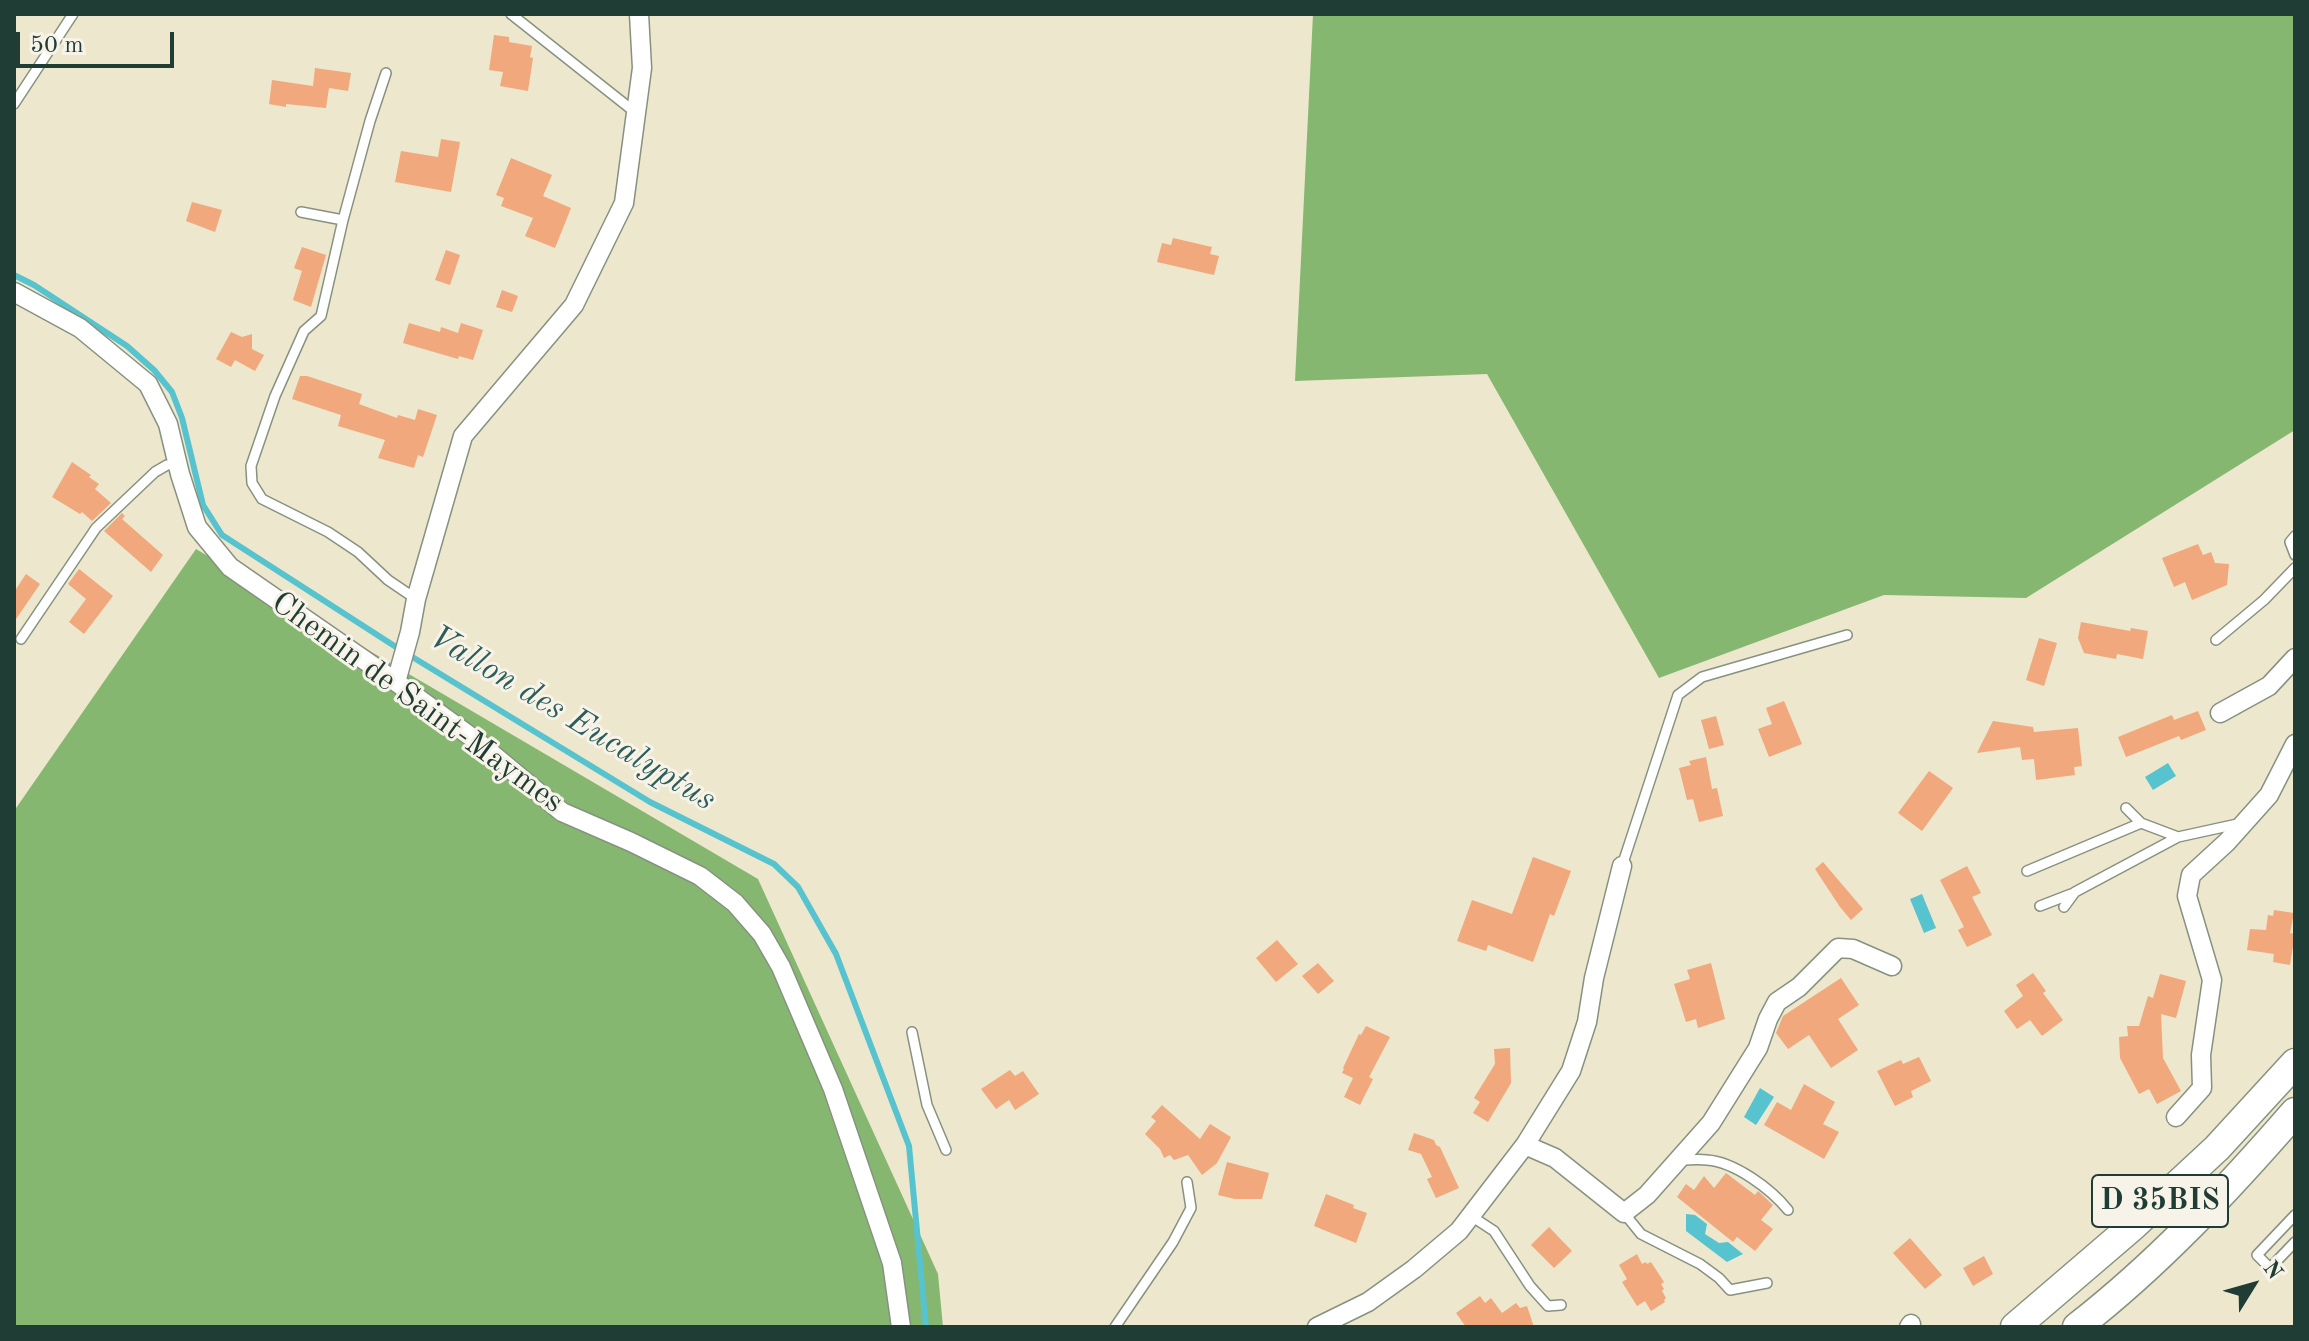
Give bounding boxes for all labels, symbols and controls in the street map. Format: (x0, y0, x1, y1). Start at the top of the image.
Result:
scale bar (20, 16, 178, 66)
text: 50 m (30, 34, 84, 58)
street label: Chemin de Saint-Maymes (263, 584, 571, 822)
water label: Vallon des Eucalyptus (421, 617, 723, 821)
road number: D 35BIS (2092, 1175, 2228, 1227)
north arrow (2213, 1245, 2293, 1325)
text: N (2258, 1257, 2286, 1284)

